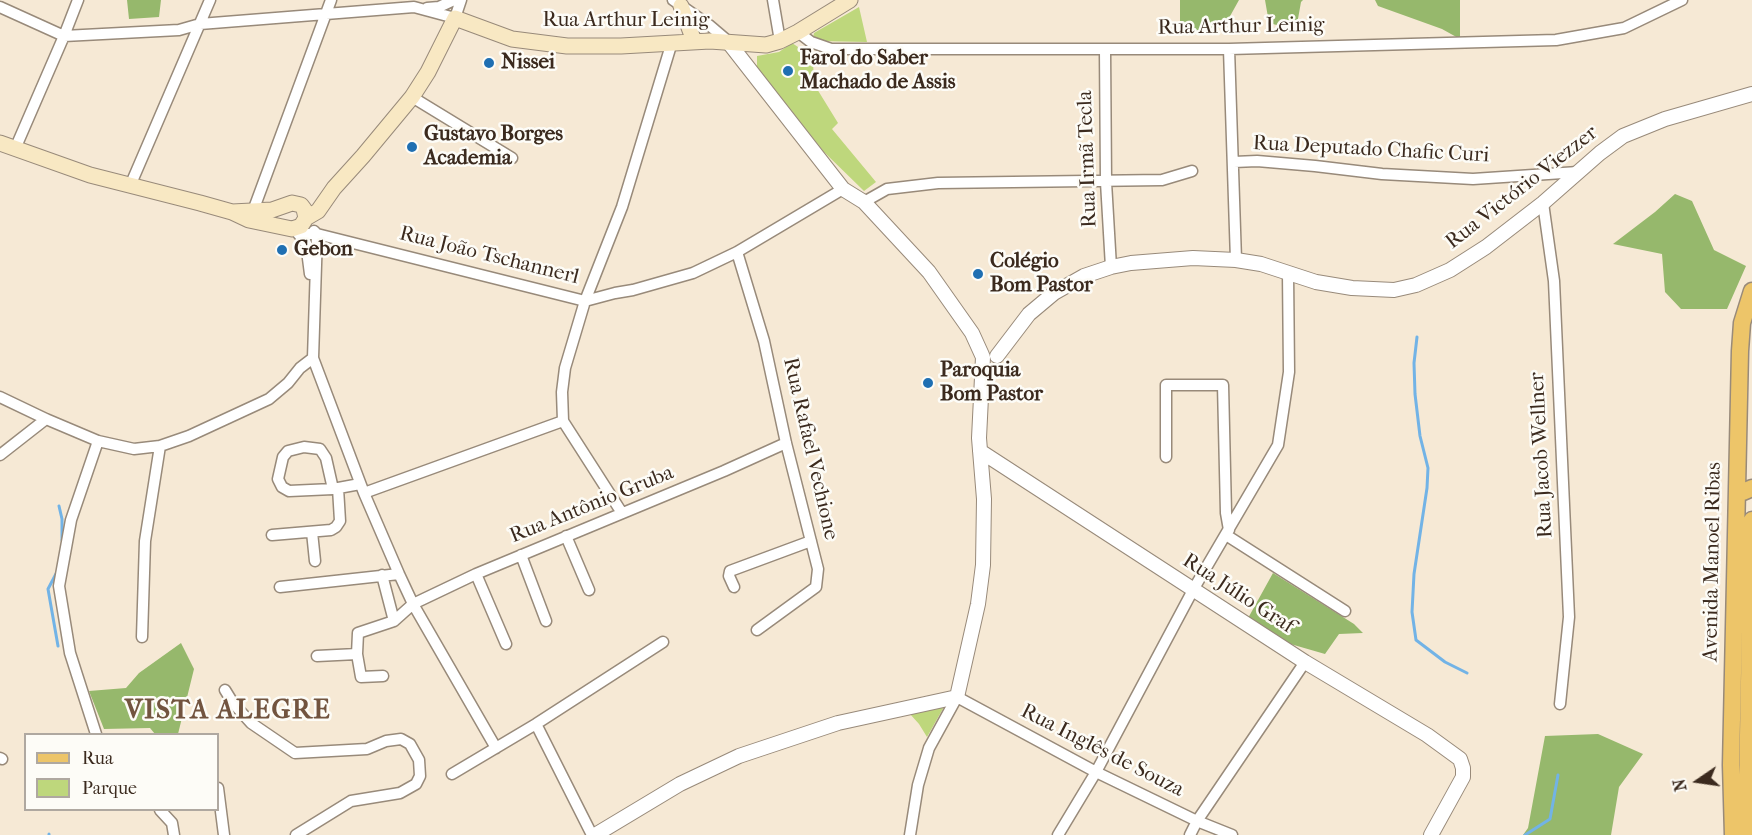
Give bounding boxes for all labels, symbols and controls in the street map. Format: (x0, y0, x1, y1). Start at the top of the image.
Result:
street label: Rua Arthur Leinig (543, 8, 709, 34)
street label: Rua Arthur Leinig (1157, 13, 1325, 41)
place label: Farol do Saber Machado de Assis (800, 46, 956, 96)
place label: Nissei (501, 50, 555, 76)
marker: Nissei (482, 56, 496, 70)
marker: Farol do Saber Machado de Assis (781, 64, 795, 78)
street label: Rua Irmã Tecla (1073, 90, 1103, 228)
street label: Rua Victório Viezzer (1441, 121, 1603, 255)
place label: Gustavo Borges Academia (424, 122, 563, 172)
street label: Rua Deputado Chafic Curi (1252, 131, 1490, 169)
marker: Gustavo Borges Academia (405, 140, 419, 154)
street label: Rua João Tschannerl (397, 221, 581, 291)
place label: Gebon (294, 237, 353, 263)
marker: Gebon (275, 243, 289, 257)
place label: Colégio Bom Pastor (990, 249, 1093, 299)
marker: Colégio Bom Pastor (971, 267, 985, 281)
street label: Rua Rafael Vechione (777, 355, 843, 543)
place label: Paroquia Bom Pastor (940, 358, 1043, 408)
street label: Rua Jacob Wellner (1525, 371, 1559, 539)
marker: Paroquia Bom Pastor (921, 376, 935, 390)
street label: Rua Antônio Gruba (506, 461, 678, 549)
street label: Avenida Manoel Ribas (1699, 462, 1727, 662)
street label: Rua Júlio Graf (1178, 549, 1298, 639)
district label: VISTA ALEGRE (125, 695, 331, 727)
street label: Rua Inglês de Souza (1016, 699, 1188, 803)
legend (24, 733, 219, 811)
text: Rua (82, 748, 113, 769)
north arrow (1668, 751, 1728, 811)
text: N (1669, 777, 1691, 793)
text: Parque (82, 778, 137, 799)

